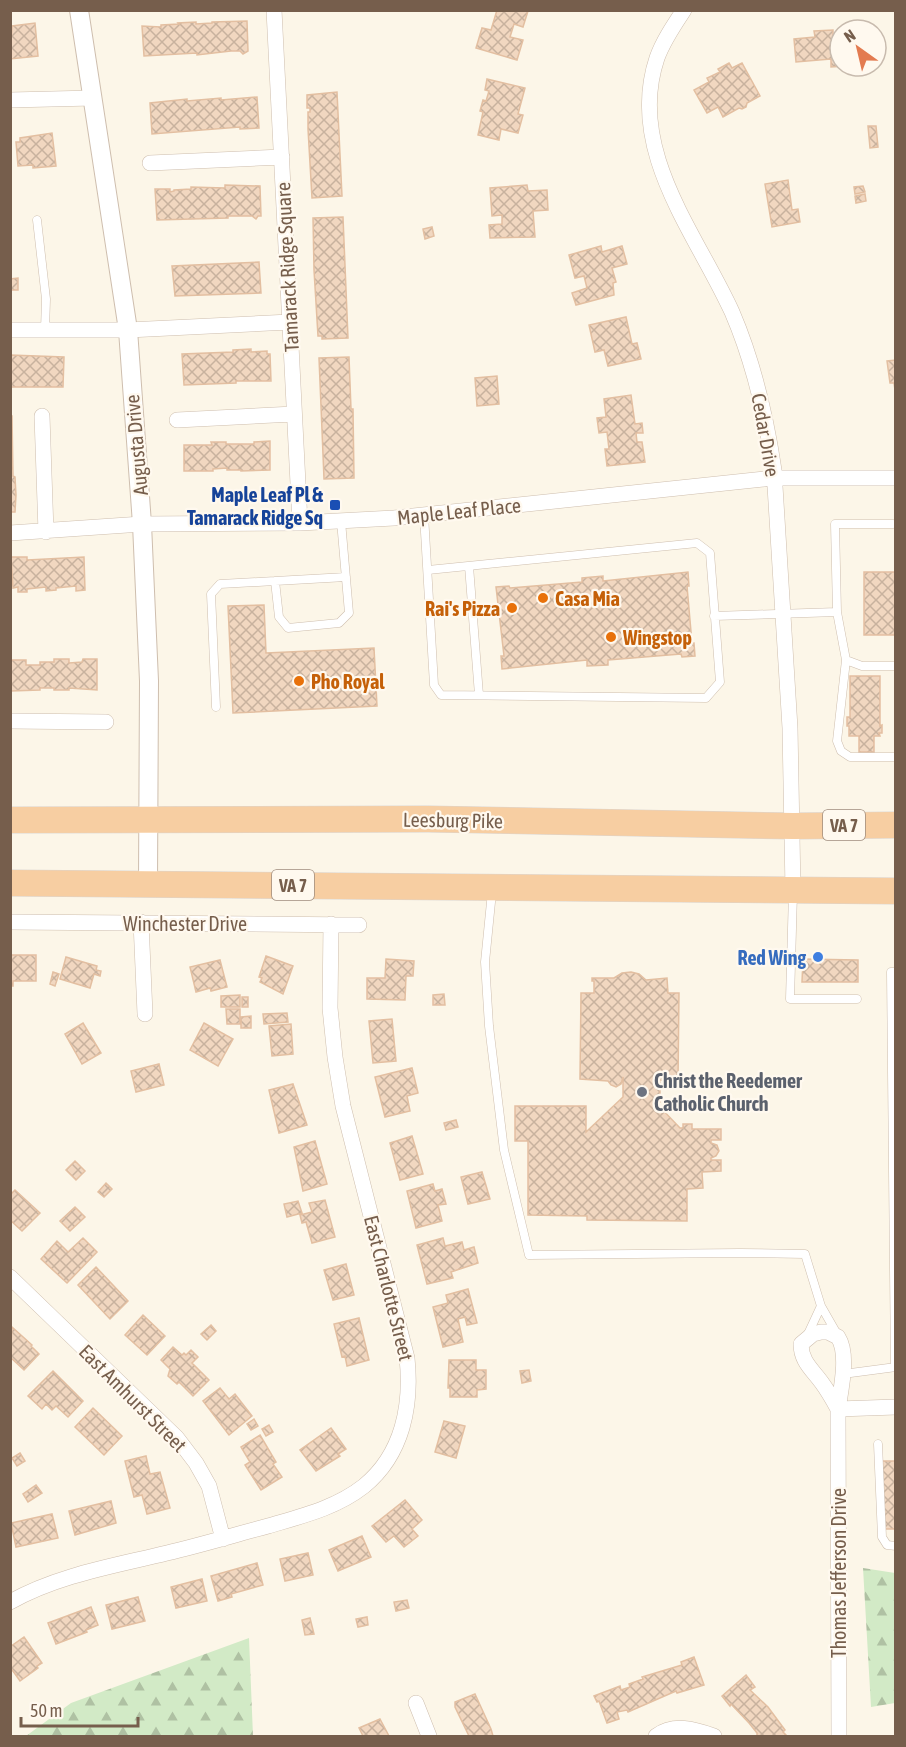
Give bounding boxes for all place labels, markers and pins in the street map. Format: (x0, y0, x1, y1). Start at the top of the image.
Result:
place label: Maple Leaf Pl & Tamarack Ridge Sq (187, 483, 324, 529)
marker: Maple Leaf Pl & Tamarack Ridge Sq (328, 498, 342, 512)
place label: Casa Mia (555, 587, 620, 610)
marker: Casa Mia (536, 591, 550, 605)
place label: Rai's Pizza (425, 597, 500, 620)
marker: Rai's Pizza (505, 601, 519, 615)
place label: Wingstop (622, 626, 692, 649)
marker: Wingstop (604, 630, 618, 644)
place label: Pho Royal (311, 670, 385, 693)
marker: Pho Royal (292, 674, 306, 688)
place label: Red Wing (737, 946, 806, 969)
marker: Red Wing (811, 950, 825, 964)
place label: Christ the Reedemer Catholic Church (654, 1069, 803, 1115)
marker: Christ the Reedemer Catholic Church (635, 1085, 649, 1099)

